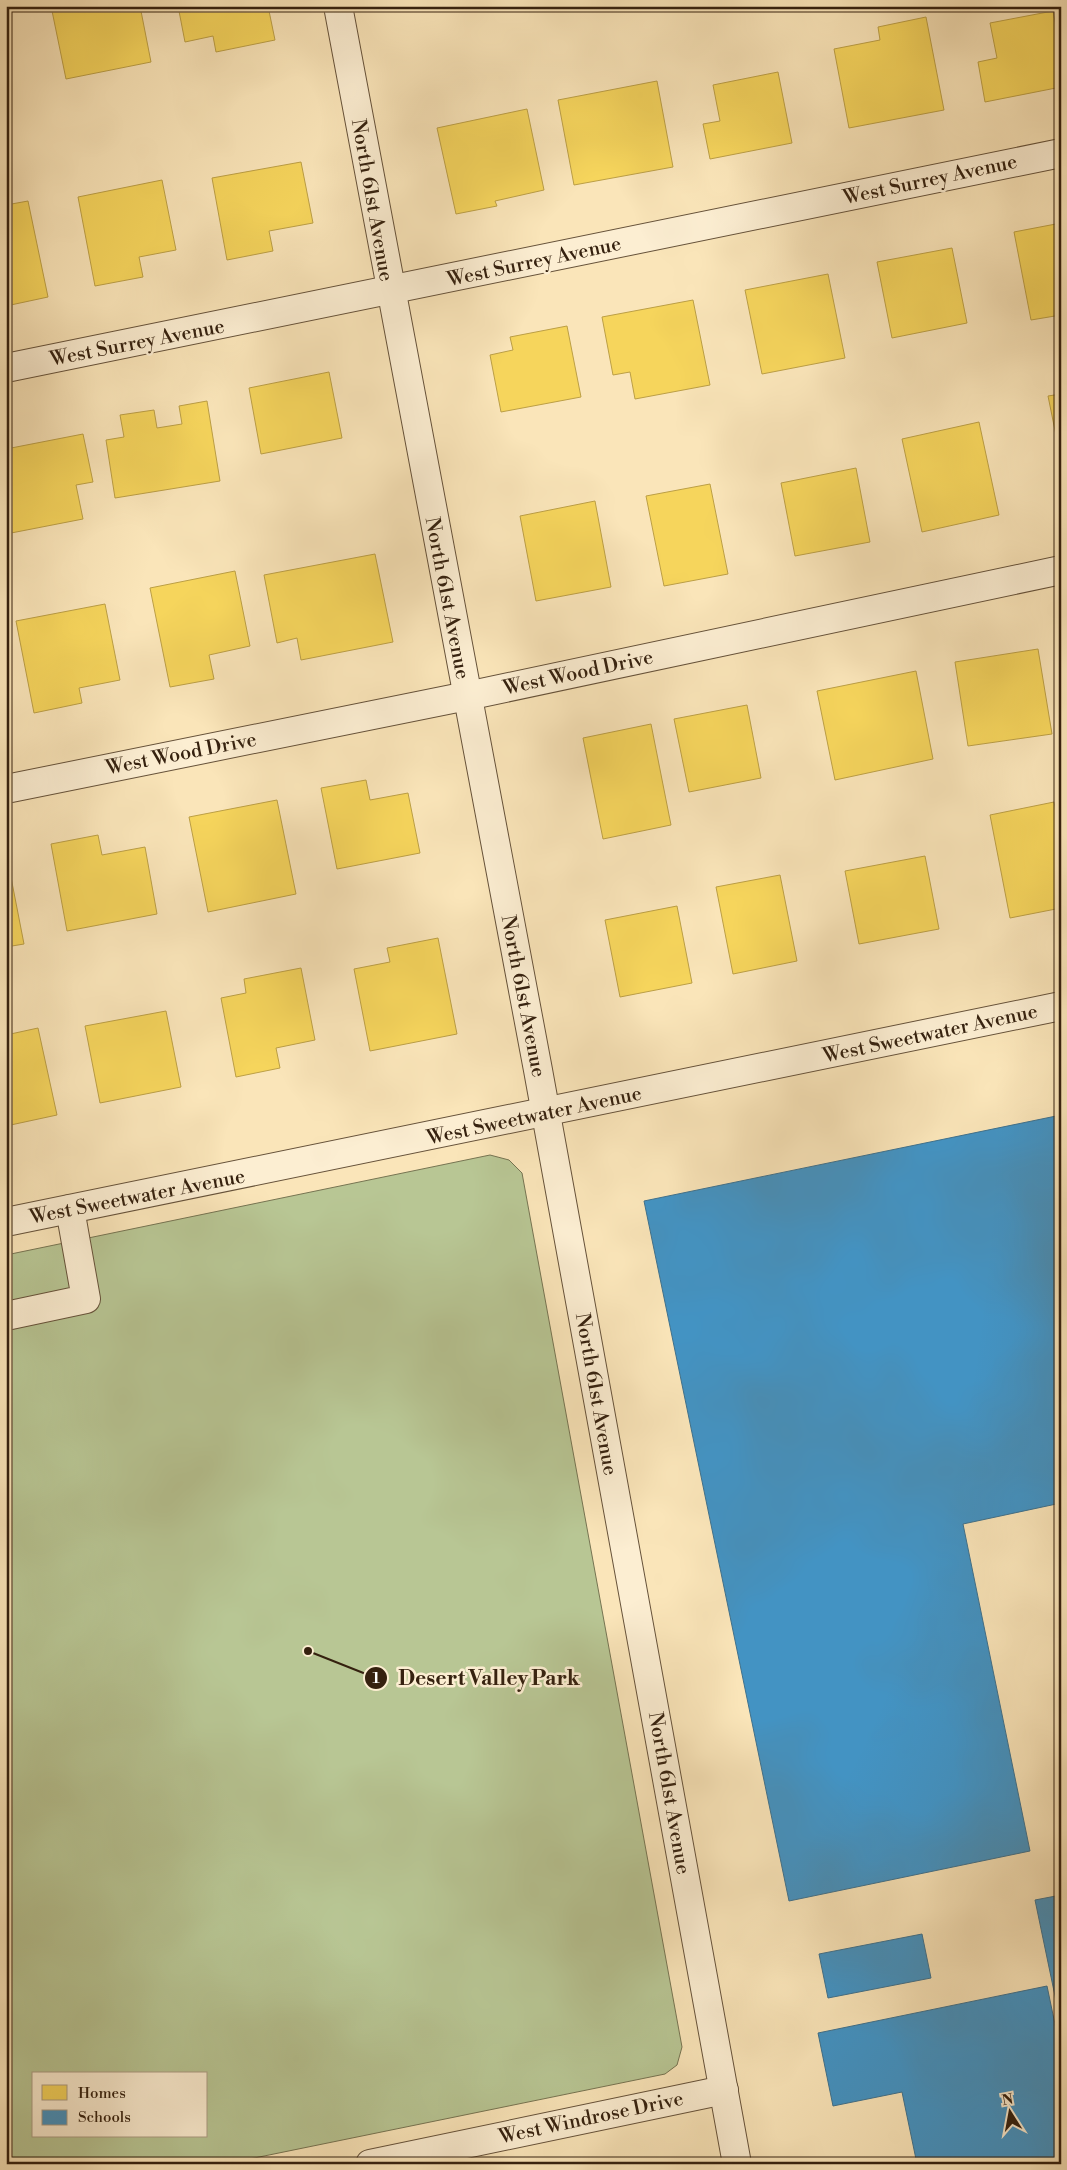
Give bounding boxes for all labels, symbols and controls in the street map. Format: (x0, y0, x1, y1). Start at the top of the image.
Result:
street label: North 61st Avenue (345, 117, 398, 284)
street label: West Surrey Avenue (840, 150, 1020, 211)
street label: West Surrey Avenue (444, 232, 624, 293)
street label: West Surrey Avenue (47, 314, 227, 373)
street label: North 61st Avenue (419, 515, 475, 681)
street label: West Wood Drive (500, 645, 656, 702)
street label: West Wood Drive (103, 728, 259, 782)
street label: North 61st Avenue (495, 913, 551, 1079)
street label: West Sweetwater Avenue (820, 999, 1040, 1070)
street label: West Sweetwater Avenue (424, 1081, 644, 1152)
street label: West Sweetwater Avenue (26, 1164, 247, 1231)
street label: North 61st Avenue (569, 1311, 622, 1478)
callout: Desert Valley Park (364, 1660, 590, 1696)
text: Desert Valley Park (398, 1666, 581, 1692)
text: 1 (372, 1669, 380, 1688)
street label: North 61st Avenue (642, 1710, 695, 1877)
legend (32, 2072, 208, 2138)
text: Homes (78, 2084, 126, 2103)
street label: West Windrose Drive (496, 2087, 686, 2150)
north arrow (984, 2088, 1034, 2138)
text: N (1001, 2090, 1015, 2110)
text: Schools (78, 2108, 131, 2127)

